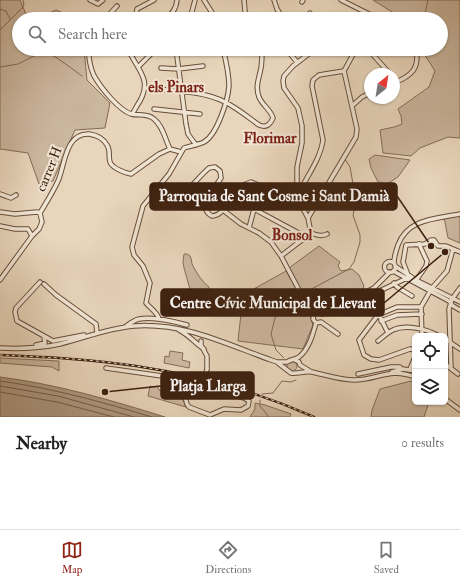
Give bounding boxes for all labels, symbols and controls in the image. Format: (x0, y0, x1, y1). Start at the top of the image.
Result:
search box (12, 12, 448, 56)
icon: search (26, 23, 48, 45)
text: Search here (58, 25, 127, 44)
north arrow (364, 68, 400, 104)
district label: els Pinars (148, 78, 204, 97)
district label: Florimar (243, 129, 297, 148)
street label: carrer H (32, 144, 66, 194)
callout: Parroquia de Sant Cosme i Sant Damià (150, 183, 397, 210)
text: Parroquia de Sant Cosme i Sant Damià (159, 187, 390, 207)
district label: Bonsol (272, 226, 313, 245)
callout: Centre Cívic Municipal de Llevant (161, 289, 384, 316)
text: Centre Cívic Municipal de Llevant (170, 294, 376, 314)
map controls (412, 333, 448, 405)
button: locate (412, 333, 448, 369)
button: layers (412, 369, 448, 405)
callout: Platja Llarga (161, 372, 254, 399)
text: Platja Llarga (170, 377, 247, 397)
text: Nearby (16, 433, 67, 454)
text: 0 results (401, 435, 444, 451)
tab: Map (61, 539, 83, 576)
tab: Directions (205, 539, 252, 576)
tab: Saved (374, 539, 399, 576)

